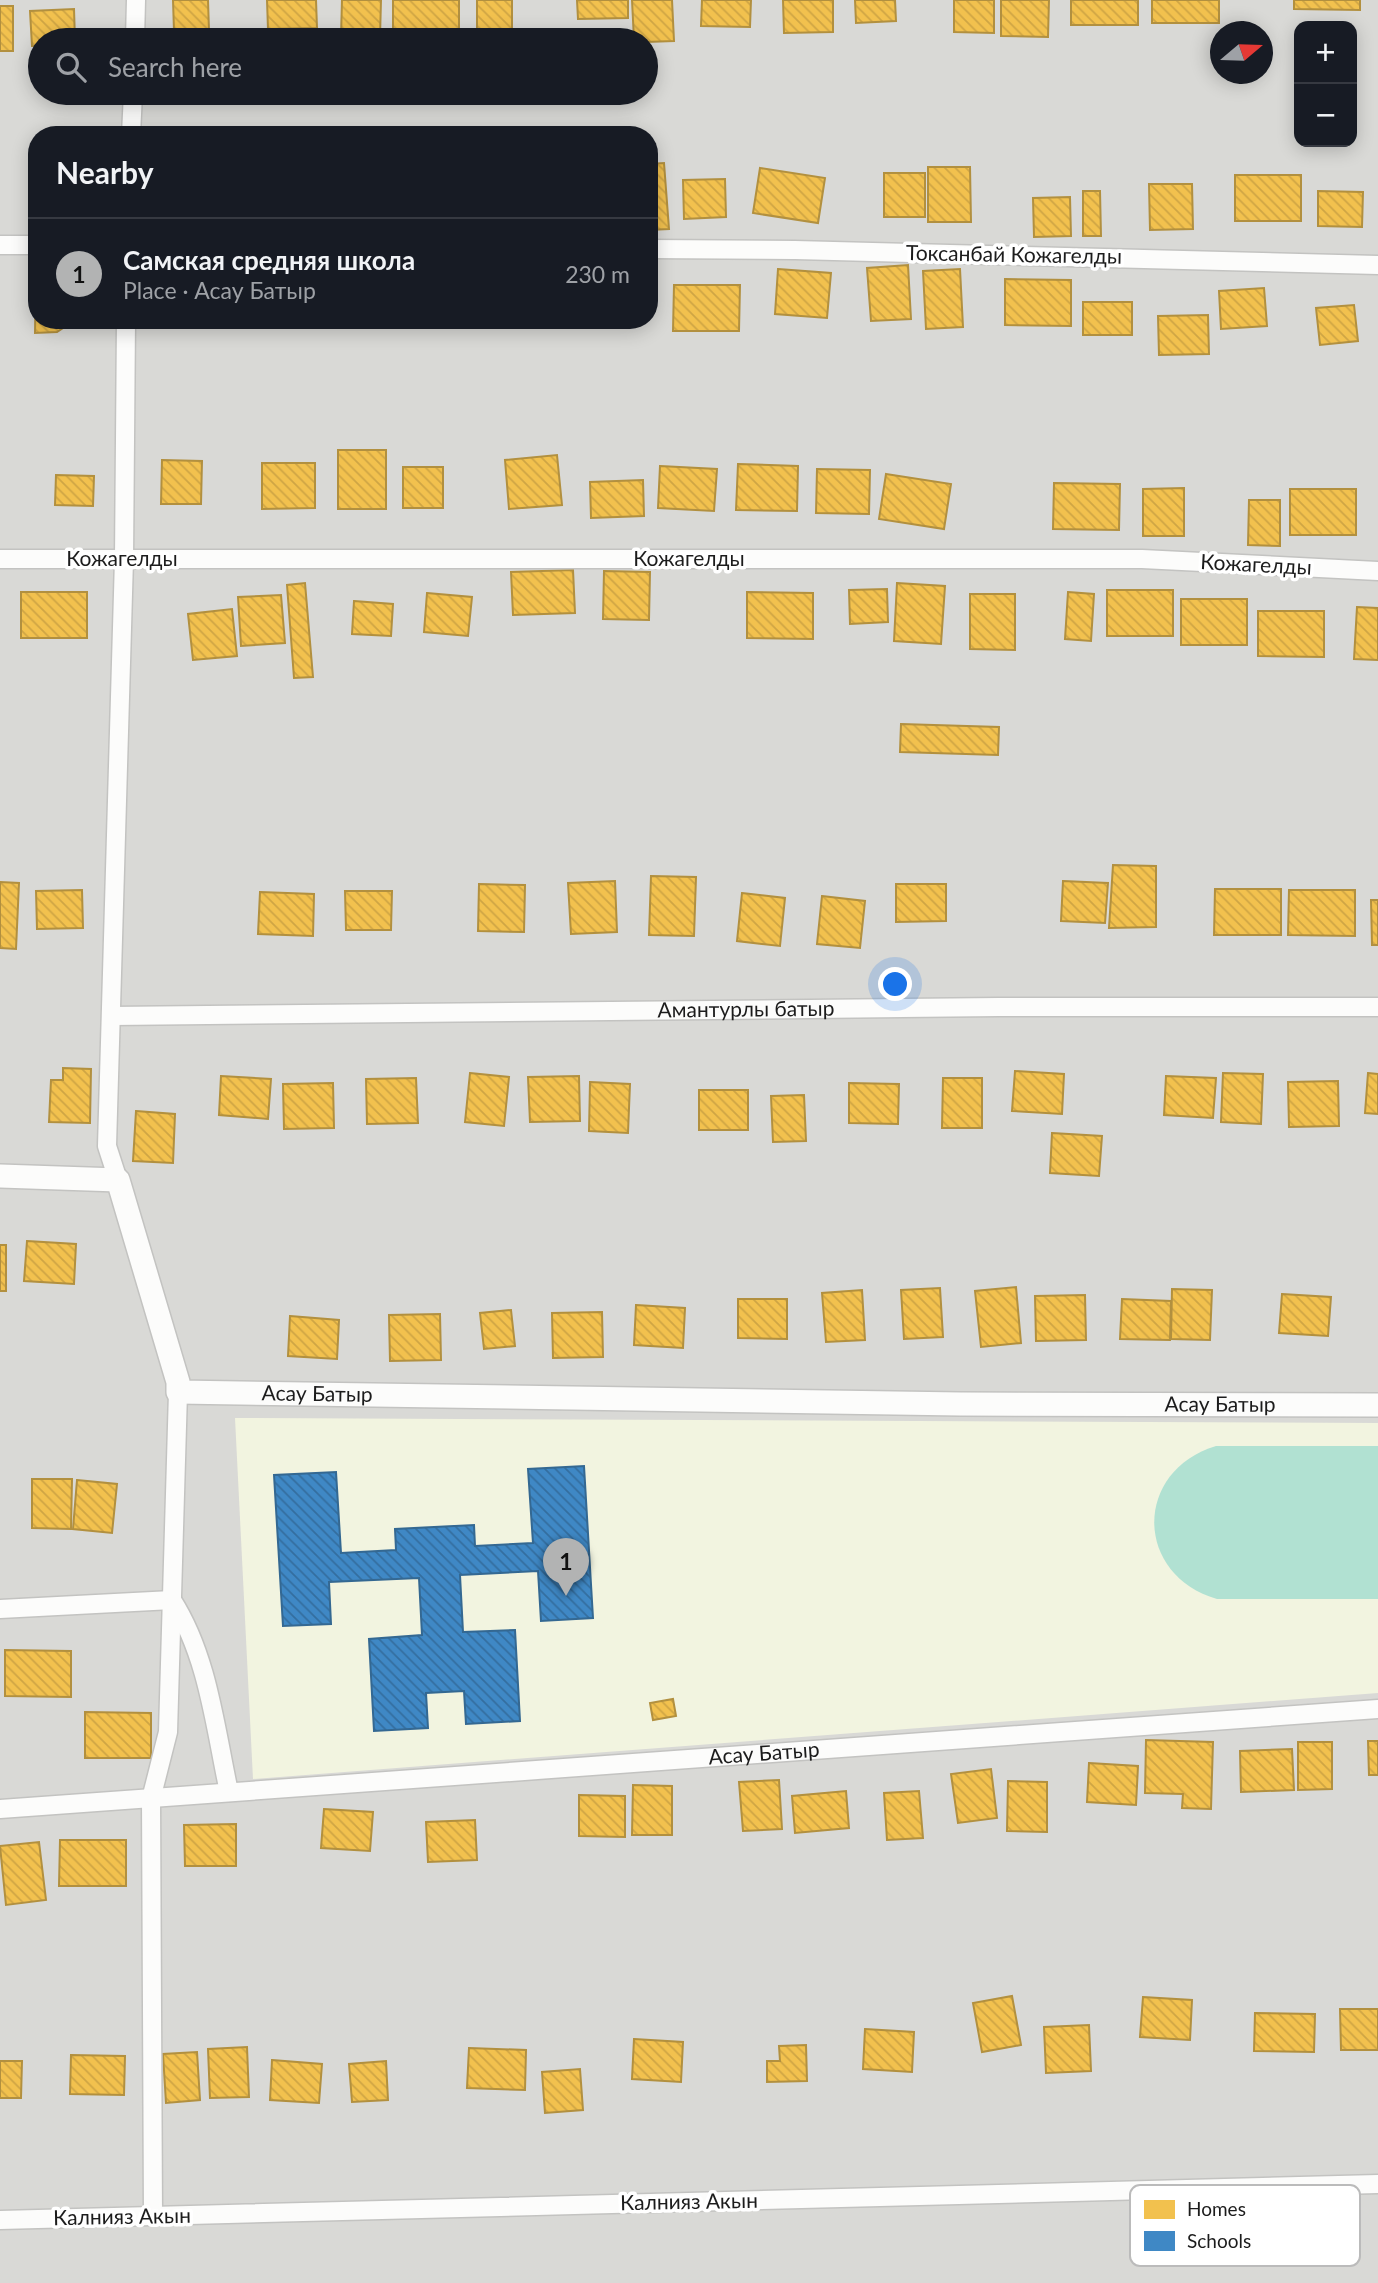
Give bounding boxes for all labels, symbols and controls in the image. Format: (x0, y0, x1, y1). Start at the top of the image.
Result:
north arrow (1210, 21, 1273, 84)
map controls (1294, 21, 1357, 147)
button: + (1294, 21, 1357, 84)
search box (28, 28, 658, 105)
icon: search (52, 48, 90, 86)
text: Search here (108, 51, 242, 83)
button: − (1294, 84, 1357, 147)
text: Nearby (56, 154, 154, 190)
street label: Токсанбай Кожагелды (906, 239, 1122, 268)
text: Самская средняя школа (123, 244, 415, 276)
text: 1 (72, 260, 86, 288)
text: 230 m (565, 260, 630, 288)
text: Place · Асау Батыр (123, 276, 316, 304)
street label: Кожагелды (66, 545, 178, 570)
street label: Кожагелды (633, 545, 745, 570)
street label: Кожагелды (1200, 548, 1312, 579)
your location (878, 967, 912, 1001)
street label: Амантурлы батыр (657, 995, 835, 1021)
street label: Асау Батыр (262, 1379, 373, 1406)
street label: Асау Батыр (1165, 1390, 1276, 1416)
pin: 1 (543, 1538, 589, 1596)
street label: Асау Батыр (708, 1736, 820, 1769)
legend (1130, 2185, 1360, 2266)
street label: Калнияз Акын (620, 2187, 758, 2214)
text: Homes (1187, 2197, 1246, 2220)
street label: Калнияз Акын (53, 2202, 191, 2229)
text: Schools (1187, 2229, 1251, 2252)

